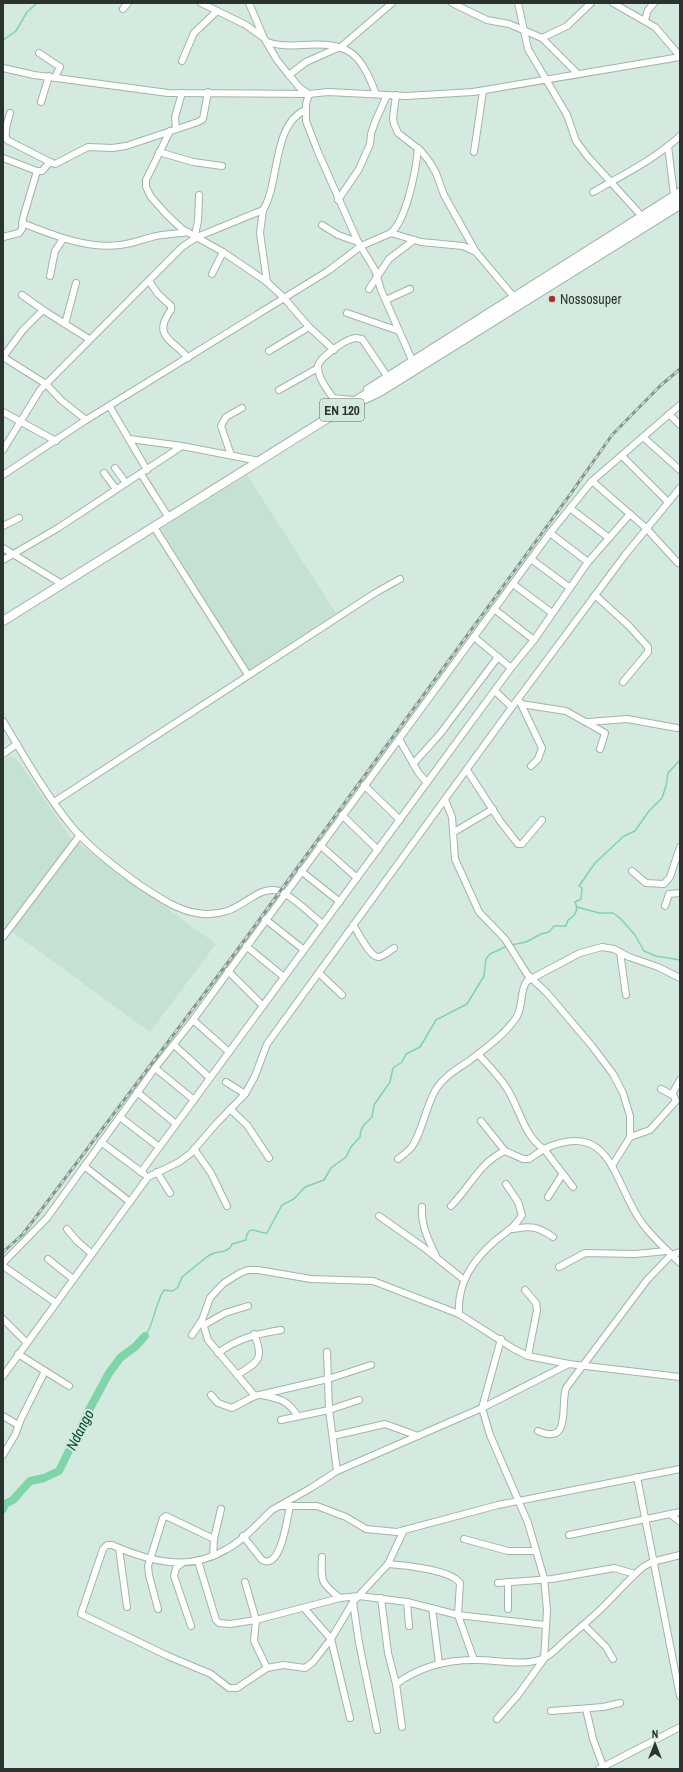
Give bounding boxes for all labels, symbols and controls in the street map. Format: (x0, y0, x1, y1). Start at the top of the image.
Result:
place label: Nossosuper (560, 290, 621, 308)
marker: Nossosuper (547, 294, 557, 304)
road number: EN 120 (320, 399, 364, 421)
water label: Ndango (60, 1406, 99, 1454)
north arrow (635, 1724, 675, 1764)
text: N (652, 1727, 658, 1741)

